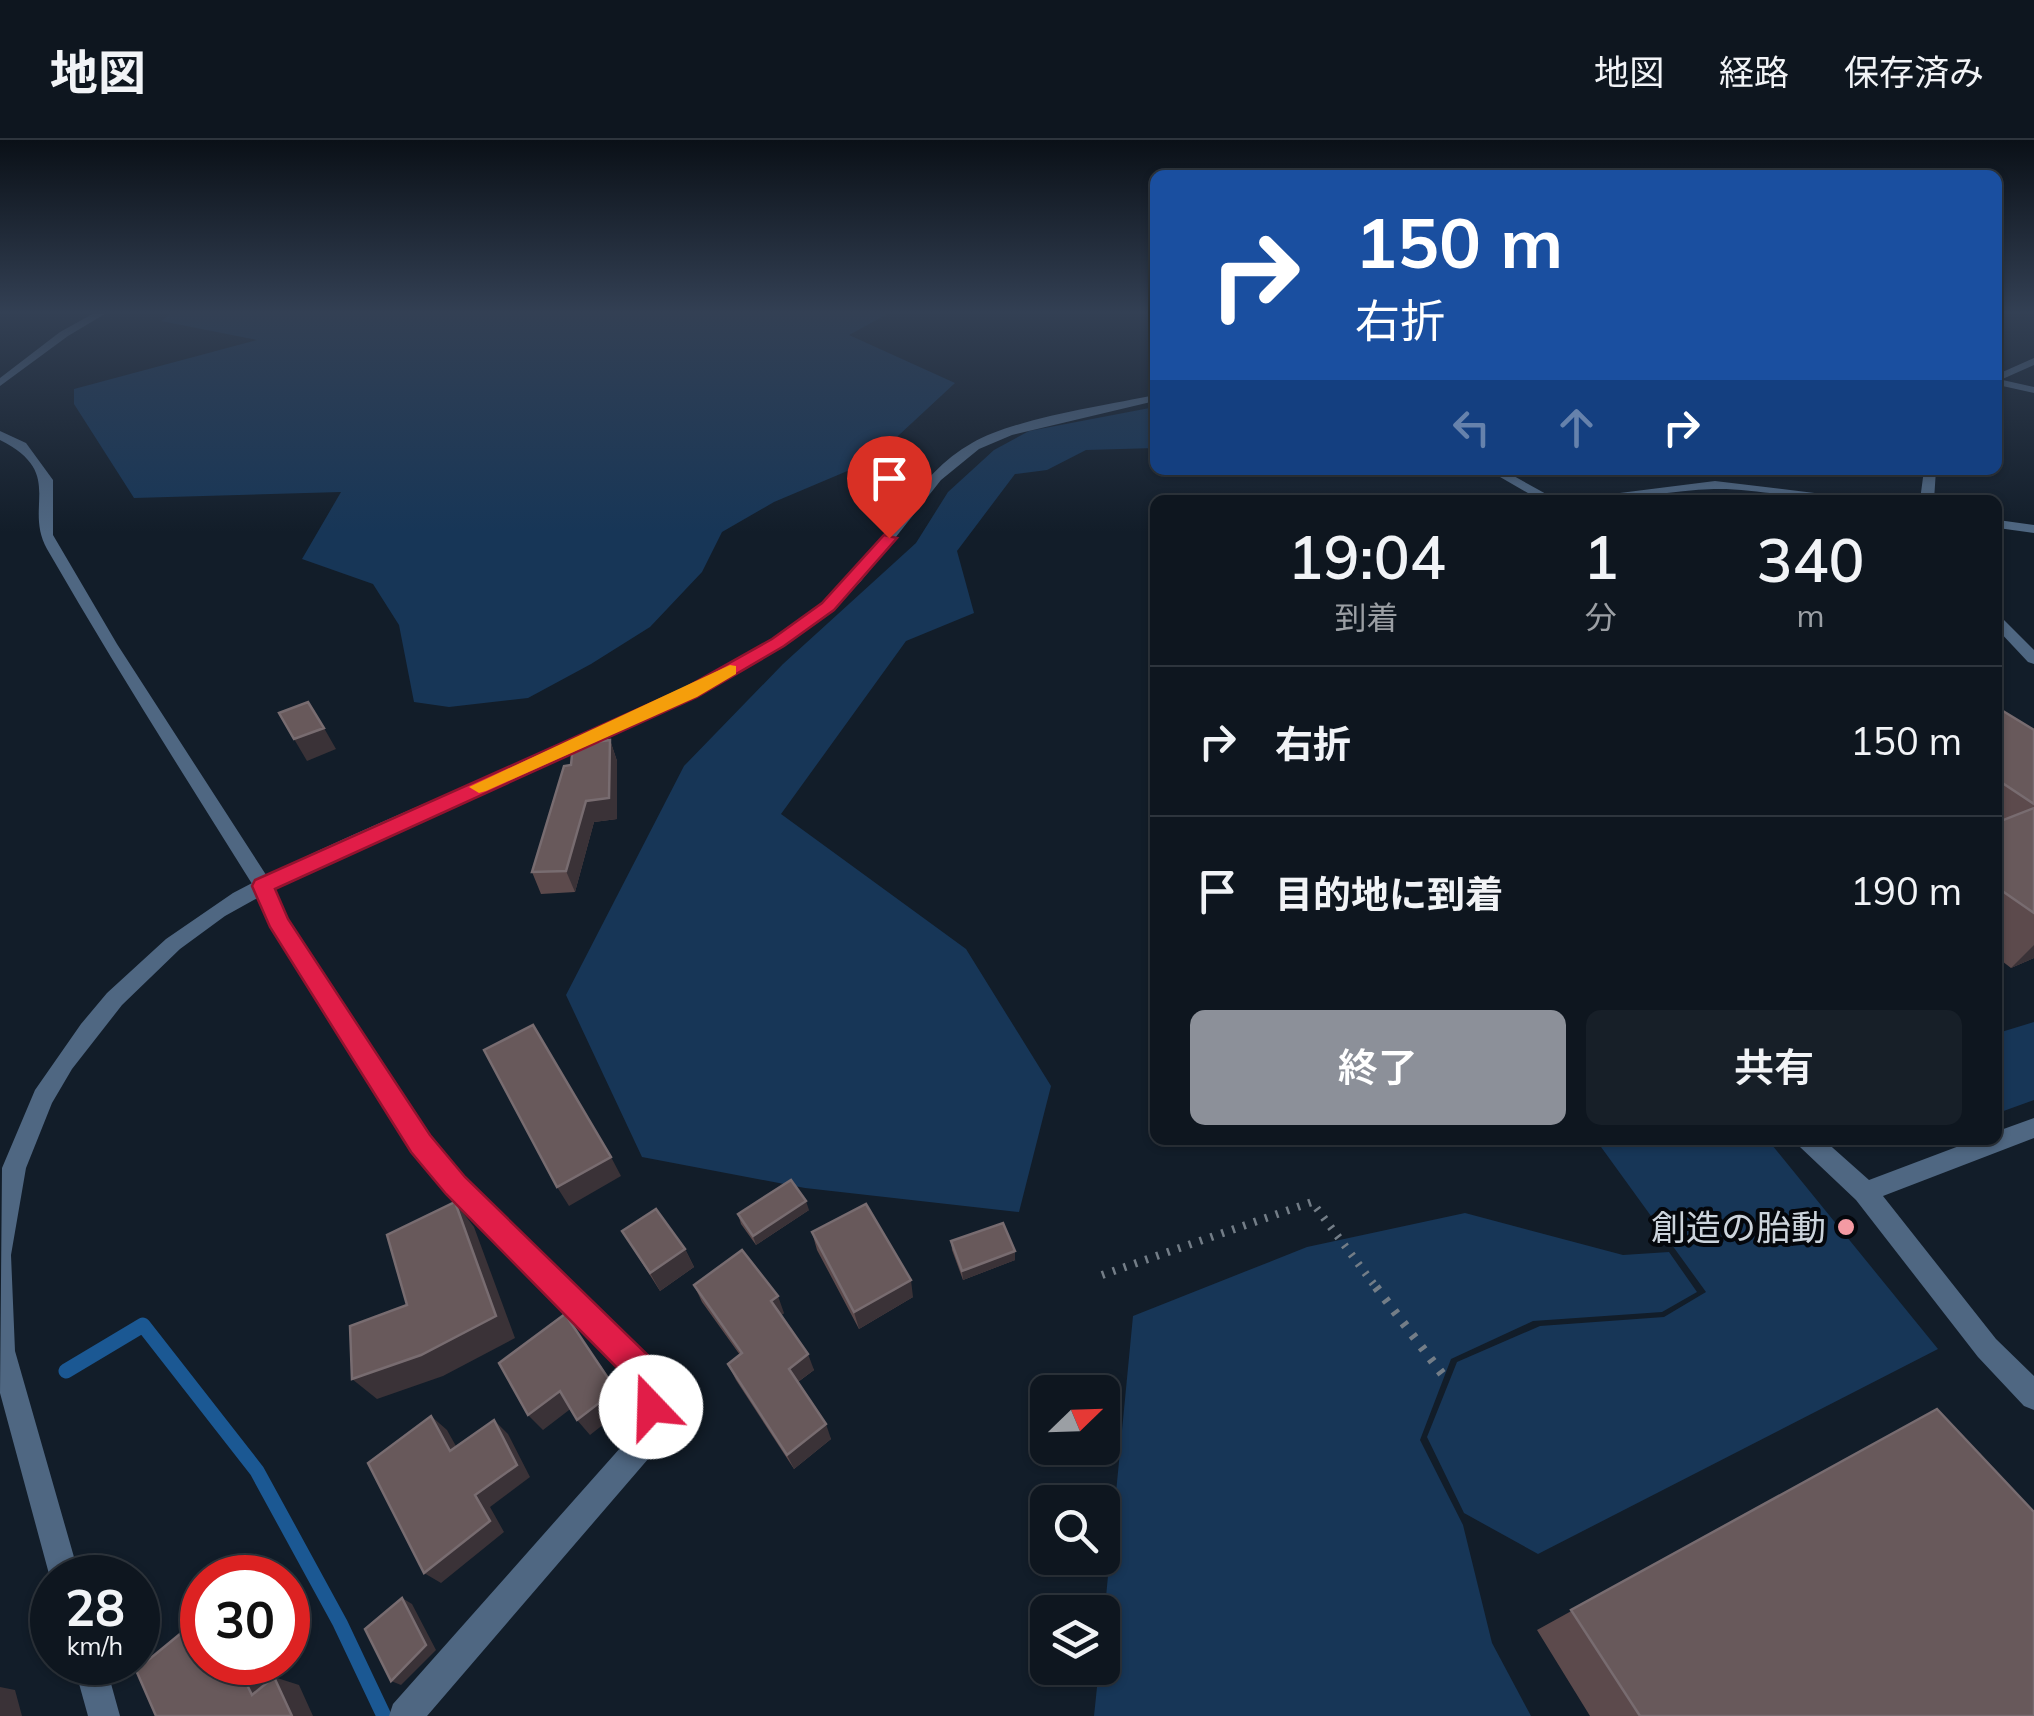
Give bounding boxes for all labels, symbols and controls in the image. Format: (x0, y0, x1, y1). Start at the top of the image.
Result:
text: 地図 (50, 42, 146, 102)
text: 地図 (1594, 50, 1664, 94)
text: 経路 (1719, 50, 1789, 94)
text: 保存済み (1844, 50, 1984, 94)
text: 150 m (1355, 198, 1563, 286)
icon: right (1190, 210, 1320, 340)
text: 右折 (1355, 292, 1445, 348)
icon: left (1444, 400, 1499, 455)
icon: ahead (1549, 400, 1604, 455)
icon: right (1654, 400, 1709, 455)
pin (847, 436, 932, 539)
icon: arrive (862, 451, 917, 506)
text: 19:04 (1287, 519, 1446, 594)
text: 1 (1583, 519, 1619, 594)
text: 340 (1757, 522, 1865, 597)
text: m (1796, 595, 1825, 635)
text: 到着 (1335, 597, 1399, 637)
text: 分 (1585, 597, 1617, 637)
icon: right (1190, 714, 1245, 769)
text: 150 m (1850, 717, 1962, 765)
text: 右折 (1275, 720, 1351, 768)
icon: arrive (1190, 864, 1245, 919)
text: 190 m (1850, 867, 1962, 915)
text: 目的地に到着 (1275, 870, 1503, 918)
button: 終了 (1190, 1010, 1566, 1125)
button: 共有 (1586, 1010, 1962, 1125)
place label: 創造の胎動 (1651, 1205, 1826, 1249)
marker: 創造の胎動 (1835, 1216, 1857, 1238)
position arrow (599, 1355, 703, 1459)
north arrow (1030, 1375, 1120, 1465)
map controls (1030, 1375, 1120, 1685)
button: search (1030, 1485, 1120, 1575)
speed limit sign: 30 (180, 1555, 310, 1685)
text: 28 (65, 1576, 125, 1639)
button: layers (1030, 1595, 1120, 1685)
text: km/h (67, 1630, 123, 1661)

